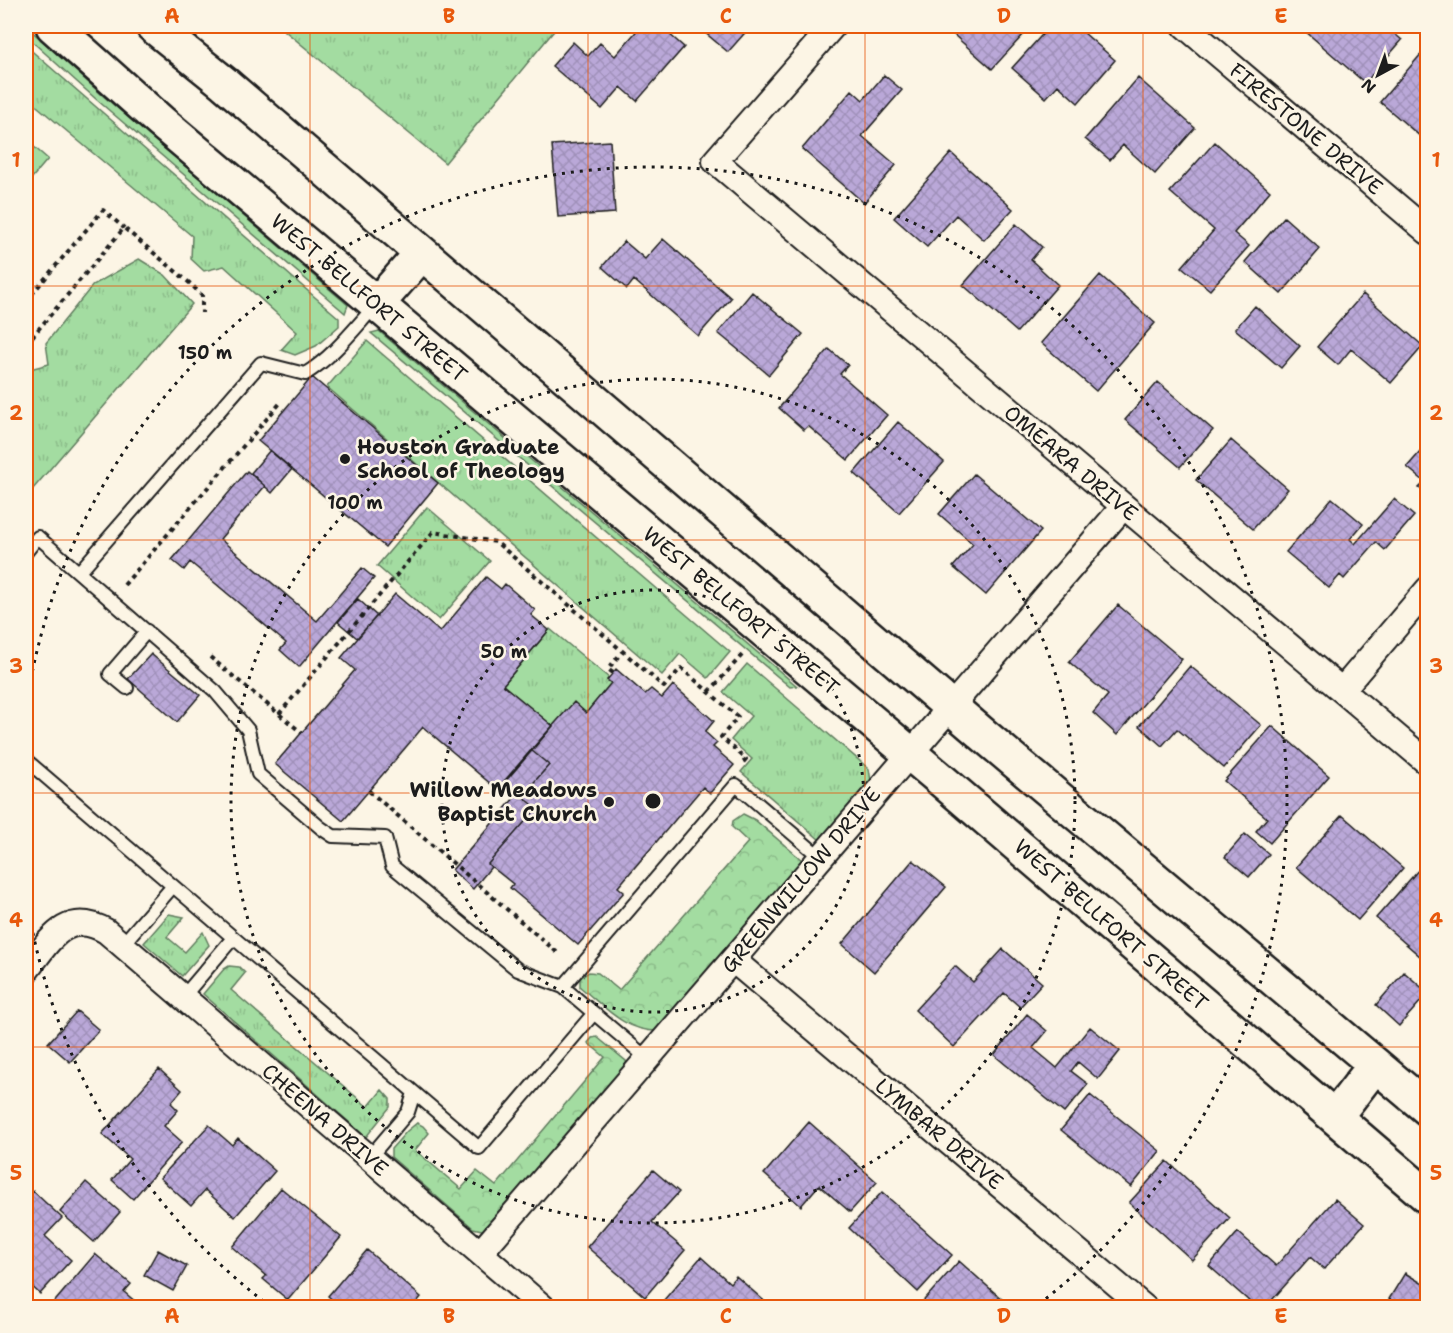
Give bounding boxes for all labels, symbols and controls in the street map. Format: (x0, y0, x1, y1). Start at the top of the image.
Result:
text: A (164, 3, 180, 29)
text: B (443, 3, 455, 29)
text: C (720, 3, 732, 29)
text: D (997, 3, 1011, 29)
text: E (1274, 3, 1288, 29)
north arrow (1348, 45, 1408, 105)
street label: FIRESTONE DRIVE (1224, 58, 1388, 200)
text: 1 (11, 147, 21, 173)
text: 1 (1431, 147, 1441, 173)
street label: WEST BELLFORT STREET (265, 207, 473, 389)
text: 150 m (178, 341, 233, 365)
street label: OMEARA DRIVE (998, 399, 1144, 527)
text: 2 (9, 400, 23, 426)
text: 2 (1429, 400, 1443, 426)
place label: Houston Graduate School of Theology (357, 433, 565, 485)
marker: Houston Graduate School of Theology (338, 452, 352, 466)
text: 100 m (327, 491, 383, 515)
street label: WEST BELLFORT STREET (637, 520, 845, 702)
text: 50 m (481, 640, 528, 664)
text: 3 (9, 653, 23, 679)
text: 3 (1429, 653, 1443, 679)
place label: Willow Meadows Baptist Church (410, 776, 597, 828)
street label: GREENWILLOW DRIVE (715, 781, 887, 979)
centre of rings (643, 791, 663, 811)
marker: Willow Meadows Baptist Church (602, 795, 616, 809)
street label: WEST BELLFORT STREET (1008, 833, 1214, 1017)
text: 4 (9, 907, 23, 933)
text: 4 (1429, 907, 1443, 933)
street label: CHEENA DRIVE (256, 1057, 394, 1183)
street label: LYMBAR DRIVE (869, 1072, 1009, 1196)
text: 5 (10, 1160, 22, 1186)
text: 5 (1430, 1160, 1442, 1186)
text: A (164, 1303, 180, 1329)
text: B (443, 1303, 455, 1329)
text: C (720, 1303, 732, 1329)
text: D (997, 1303, 1011, 1329)
text: E (1274, 1303, 1288, 1329)

